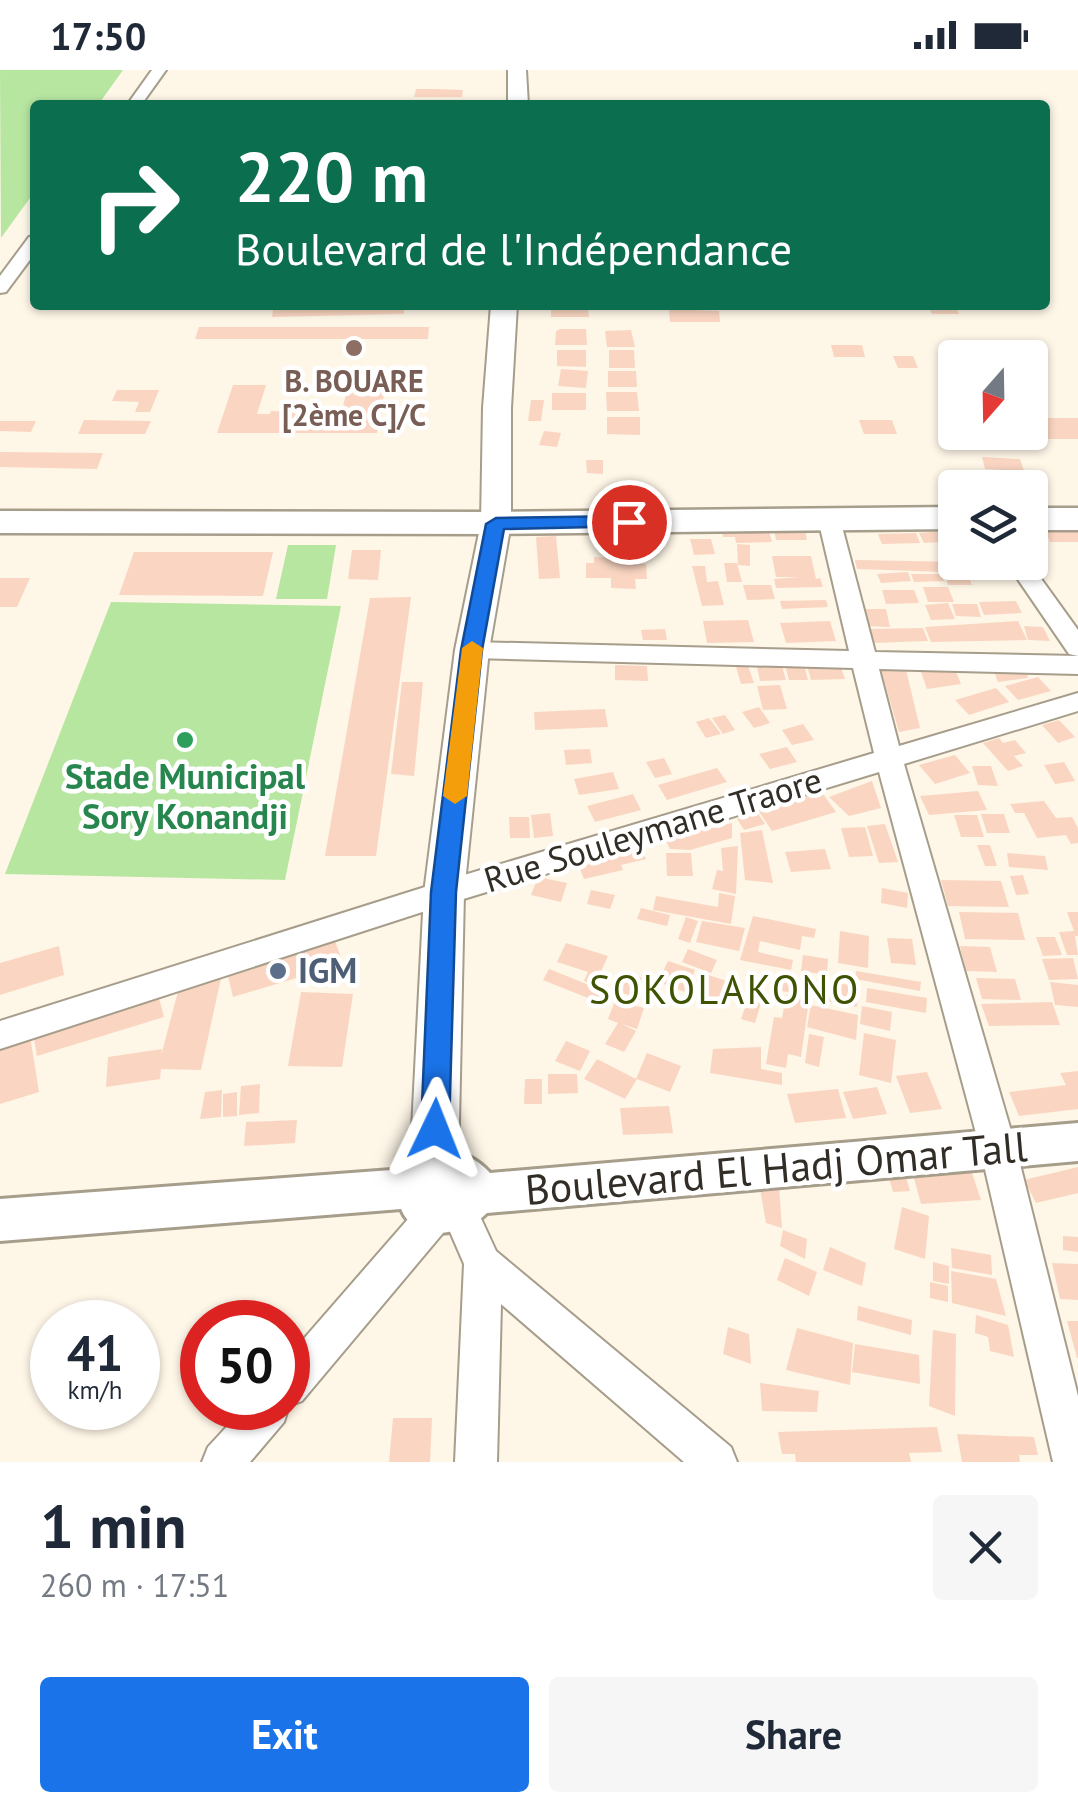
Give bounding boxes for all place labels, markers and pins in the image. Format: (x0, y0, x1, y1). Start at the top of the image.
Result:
marker: B. BOUARE [2ème C]/C (343, 337, 365, 359)
place label: B. BOUARE [2ème C]/C (282, 361, 426, 434)
pin (587, 480, 672, 565)
marker: Stade Municipal Sory Konandji (174, 729, 196, 751)
place label: Stade Municipal Sory Konandji (65, 753, 306, 839)
place label: IGM (298, 947, 357, 993)
marker: IGM (267, 960, 289, 982)

